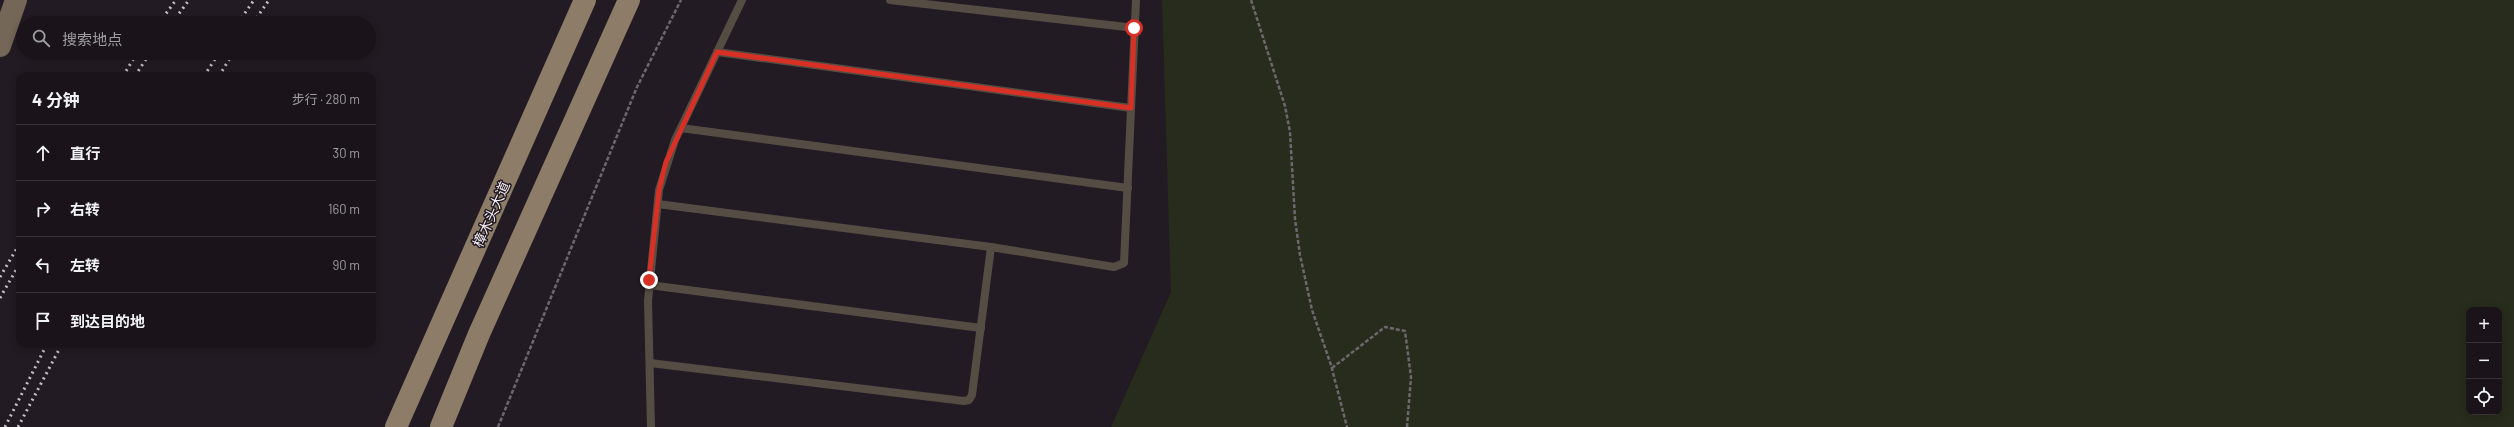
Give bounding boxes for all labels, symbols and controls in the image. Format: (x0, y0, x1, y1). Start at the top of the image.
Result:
search box (16, 16, 376, 60)
route start (1125, 19, 1143, 37)
icon: search (30, 27, 52, 49)
text: 搜索地点 (62, 30, 122, 48)
text: 4 分钟 (32, 89, 80, 109)
text: 步行 · 280 m (292, 91, 360, 107)
icon: ahead (32, 142, 54, 164)
text: 直行 (70, 144, 100, 162)
text: 30 m (333, 145, 360, 161)
street label: 樟木头大道 (469, 179, 513, 249)
icon: right (32, 198, 54, 220)
text: 右转 (70, 200, 100, 218)
text: 160 m (328, 201, 360, 217)
icon: left (32, 254, 54, 276)
text: 左转 (70, 256, 100, 274)
text: 90 m (333, 257, 360, 273)
route end (640, 271, 658, 289)
map controls (2466, 307, 2502, 415)
button: + (2466, 307, 2502, 343)
icon: arrive (32, 310, 54, 332)
text: 到达目的地 (70, 312, 145, 330)
button: − (2466, 343, 2502, 379)
button: locate (2466, 379, 2502, 415)

